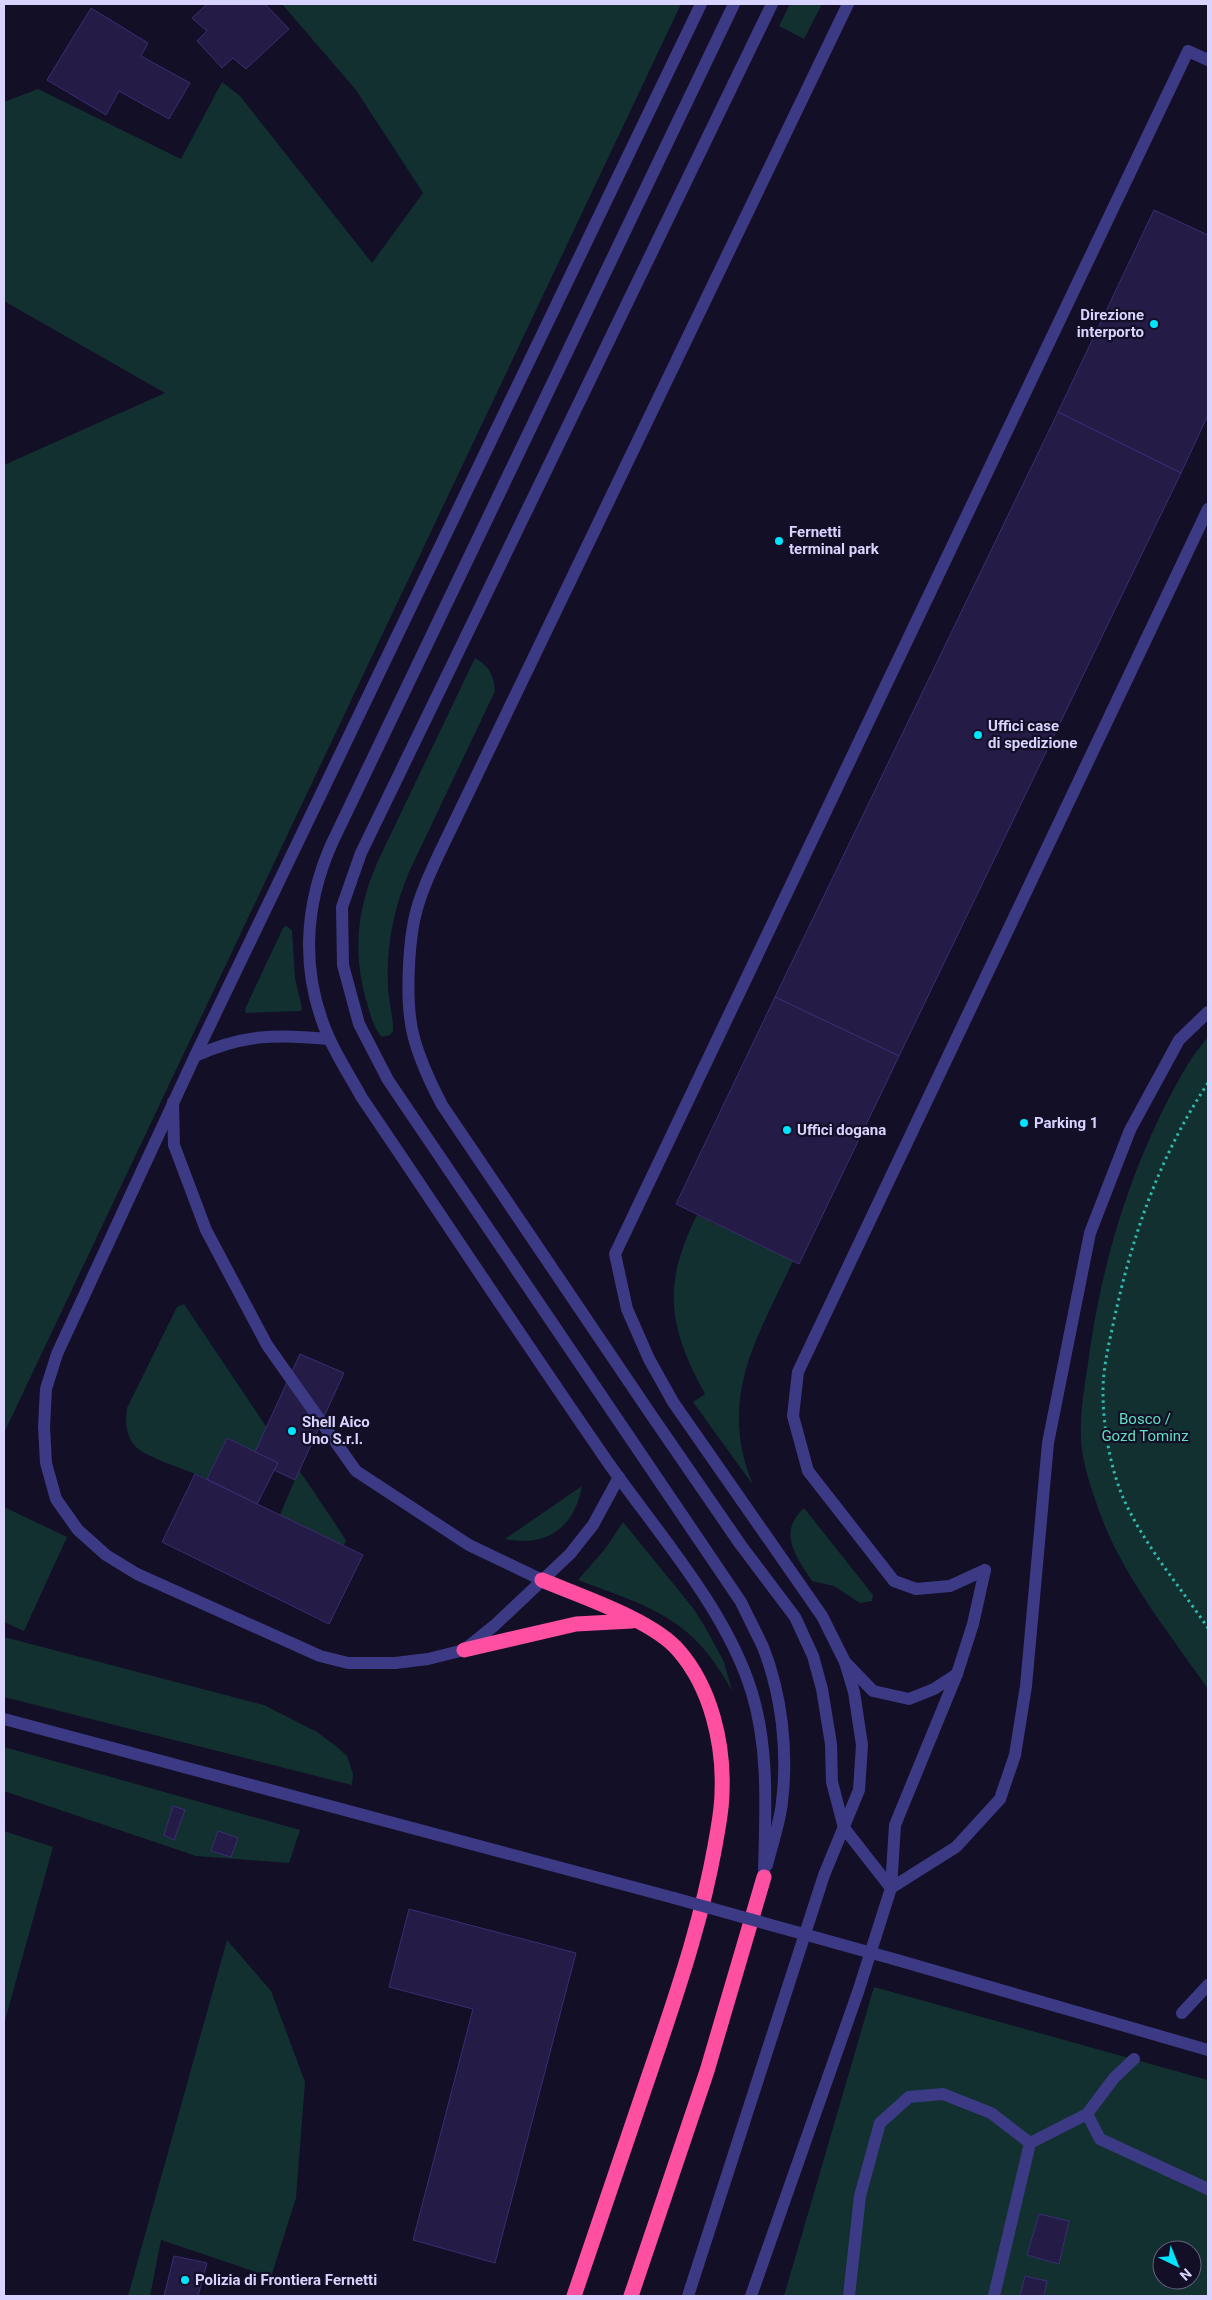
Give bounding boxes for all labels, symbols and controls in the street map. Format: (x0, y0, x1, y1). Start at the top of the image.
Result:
place label: Direzione interporto (1077, 306, 1144, 341)
marker: Direzione interporto (1148, 318, 1160, 330)
place label: Fernetti terminal park (789, 523, 880, 558)
marker: Fernetti terminal park (773, 535, 785, 547)
place label: Uffici case di spedizione (988, 717, 1077, 752)
marker: Uffici case di spedizione (972, 729, 984, 741)
place label: Parking 1 (1034, 1114, 1098, 1132)
marker: Parking 1 (1018, 1117, 1030, 1129)
place label: Uffici dogana (797, 1121, 886, 1139)
marker: Uffici dogana (781, 1124, 793, 1136)
park label: Bosco / Gozd Tominz (1101, 1410, 1189, 1445)
place label: Shell Aico Uno S.r.l. (302, 1413, 370, 1448)
marker: Shell Aico Uno S.r.l. (286, 1425, 298, 1437)
north arrow (1152, 2240, 1202, 2290)
text: N (1177, 2265, 1195, 2284)
place label: Polizia di Frontiera Fernetti (195, 2271, 377, 2289)
marker: Polizia di Frontiera Fernetti (179, 2274, 191, 2286)

